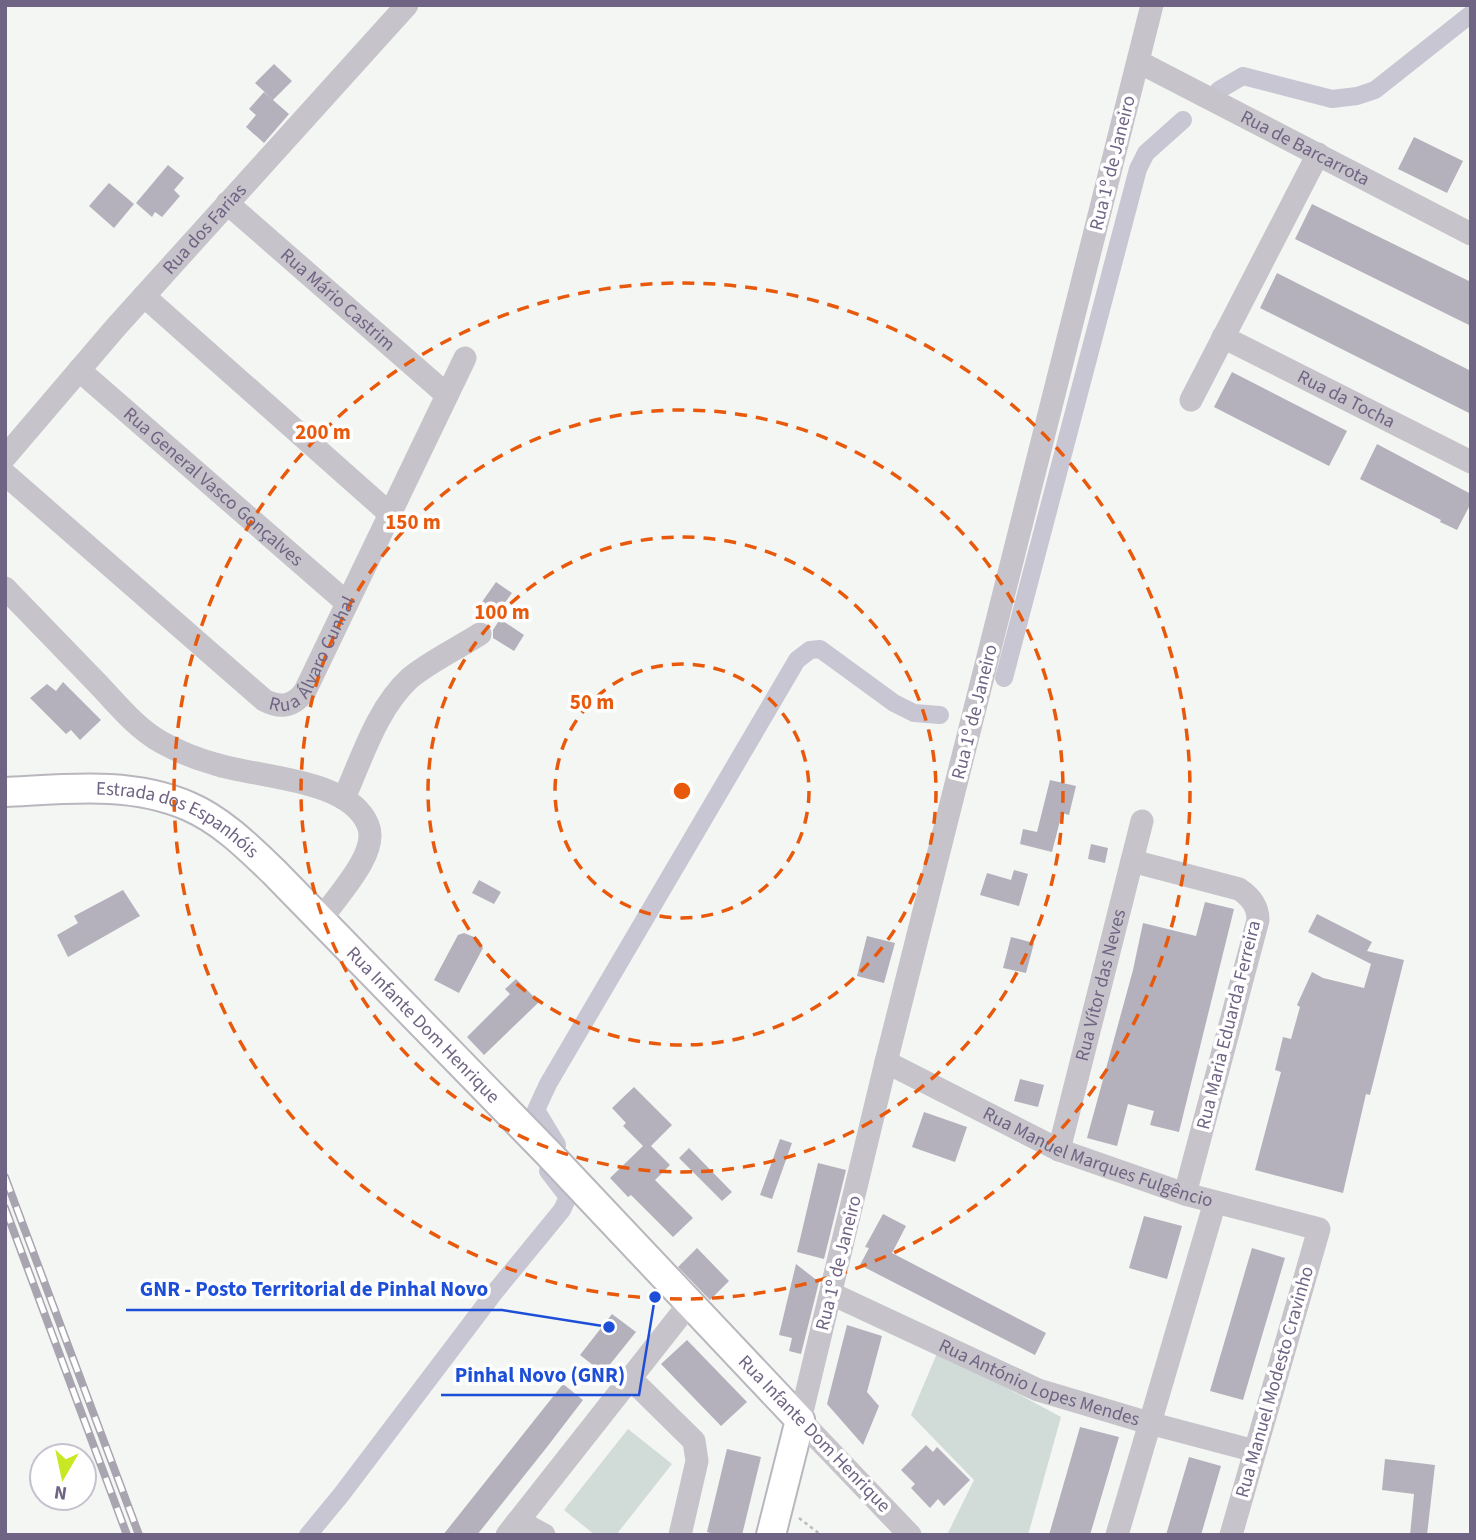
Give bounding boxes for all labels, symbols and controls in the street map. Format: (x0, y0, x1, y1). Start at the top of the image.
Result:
street label: Rua 1º de Janeiro (1083, 93, 1143, 233)
street label: Rua de Barcarrota (1236, 103, 1374, 193)
street label: Rua dos Farias (156, 178, 253, 280)
street label: Rua Mário Castrim (274, 242, 401, 357)
street label: Rua da Tocha (1293, 363, 1400, 435)
street label: Rua General Vasco Gonçalves (117, 401, 309, 573)
text: 200 m (295, 417, 351, 447)
text: 150 m (385, 507, 441, 537)
street label: Rua Álvaro Cunhal (266, 592, 362, 719)
text: 100 m (474, 597, 530, 627)
street label: Rua 1º de Janeiro (945, 642, 1005, 782)
text: 50 m (570, 687, 614, 717)
street label: Estrada dos Espanhóis (96, 775, 265, 864)
centre of rings (670, 779, 694, 803)
street label: Rua Vítor das Neves (1068, 906, 1133, 1064)
street label: Rua Maria Eduarda Ferreira (1190, 918, 1268, 1132)
street label: Rua Infante Dom Henrique (340, 940, 506, 1110)
street label: Rua Manuel Marques Fulgêncio (978, 1100, 1216, 1214)
street label: Rua 1º de Janeiro (809, 1193, 869, 1333)
street label: Rua Manuel Modesto Cravinho (1229, 1263, 1321, 1501)
callout: GNR - Posto Territorial de Pinhal Novo (126, 1268, 502, 1310)
text: GNR - Posto Territorial de Pinhal Novo (140, 1274, 488, 1304)
street label: Rua António Lopes Mendes (934, 1332, 1143, 1433)
street label: Rua Infante Dom Henrique (731, 1349, 897, 1519)
callout: Pinhal Novo (GNR) (441, 1353, 639, 1395)
text: Pinhal Novo (GNR) (455, 1360, 625, 1390)
north arrow (28, 1442, 98, 1512)
text: N (52, 1478, 69, 1507)

